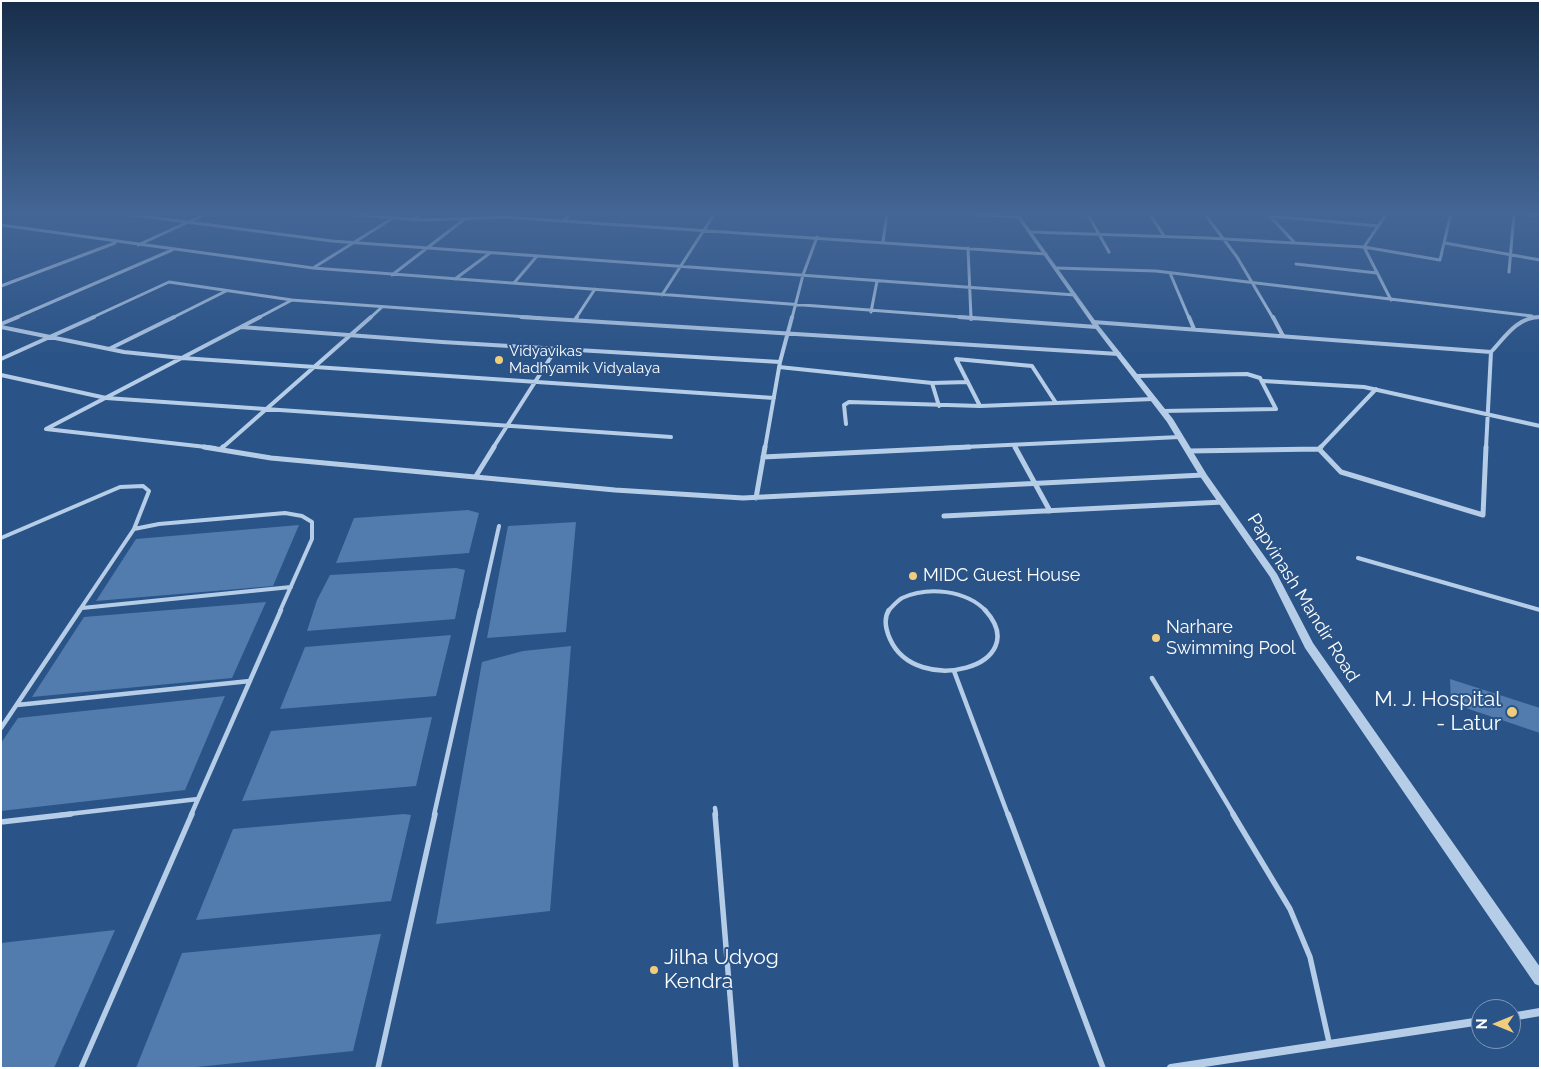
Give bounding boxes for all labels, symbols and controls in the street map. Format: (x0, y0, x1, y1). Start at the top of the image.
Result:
place label: Vidyavikas Madhyamik Vidyalaya (509, 342, 660, 377)
marker: Vidyavikas Madhyamik Vidyalaya (493, 354, 505, 366)
street label: Papvinash Mandir Road (1242, 510, 1364, 686)
place label: MIDC Guest House (923, 565, 1080, 587)
marker: MIDC Guest House (907, 570, 919, 582)
place label: Narhare Swimming Pool (1166, 617, 1296, 660)
marker: Narhare Swimming Pool (1150, 632, 1162, 644)
place label: M. J. Hospital - Latur (1374, 687, 1501, 737)
marker: M. J. Hospital - Latur (1505, 705, 1519, 719)
place label: Jilha Udyog Kendra (664, 945, 779, 995)
marker: Jilha Udyog Kendra (648, 964, 660, 976)
north arrow (1471, 999, 1521, 1049)
text: N (1474, 1019, 1490, 1029)

